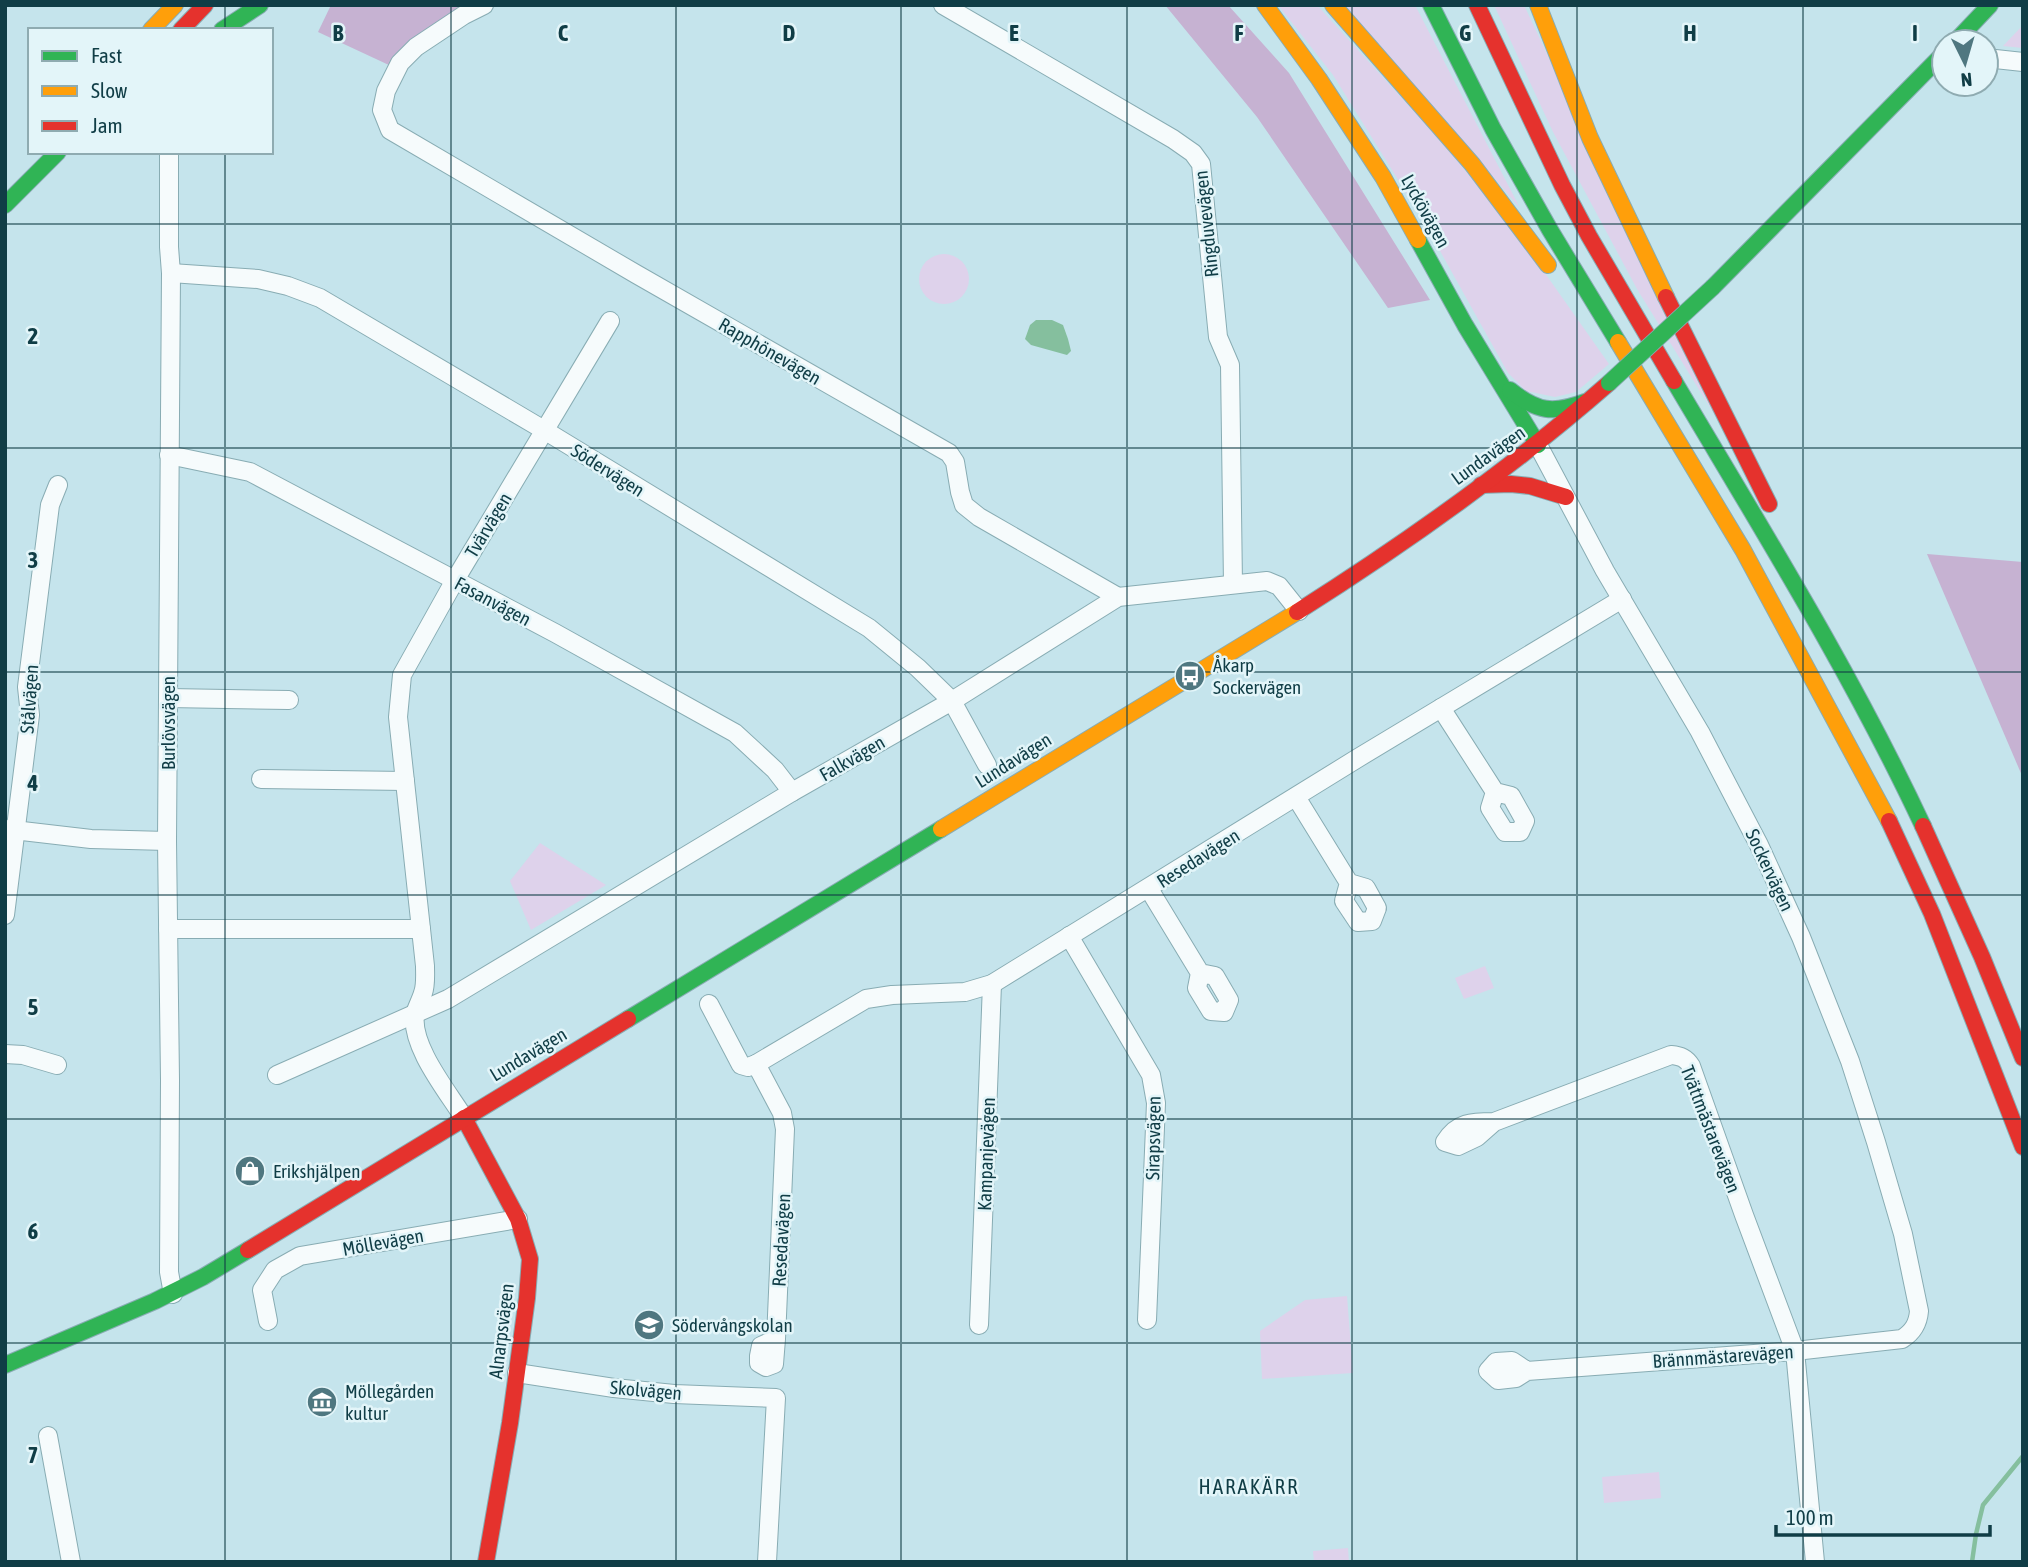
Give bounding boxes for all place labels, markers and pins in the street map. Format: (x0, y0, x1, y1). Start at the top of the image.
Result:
place label: Åkarp Sockervägen (1213, 654, 1301, 698)
bus stop icon: Åkarp Sockervägen (1173, 659, 1207, 693)
shop icon: Erikshjälpen (233, 1154, 267, 1188)
place label: Erikshjälpen (273, 1160, 360, 1182)
school or university icon: Södervångskolan (632, 1308, 666, 1342)
place label: Södervångskolan (672, 1314, 793, 1336)
place label: Möllegården kultur (345, 1380, 434, 1424)
museum icon: Möllegården kultur (305, 1385, 339, 1419)

